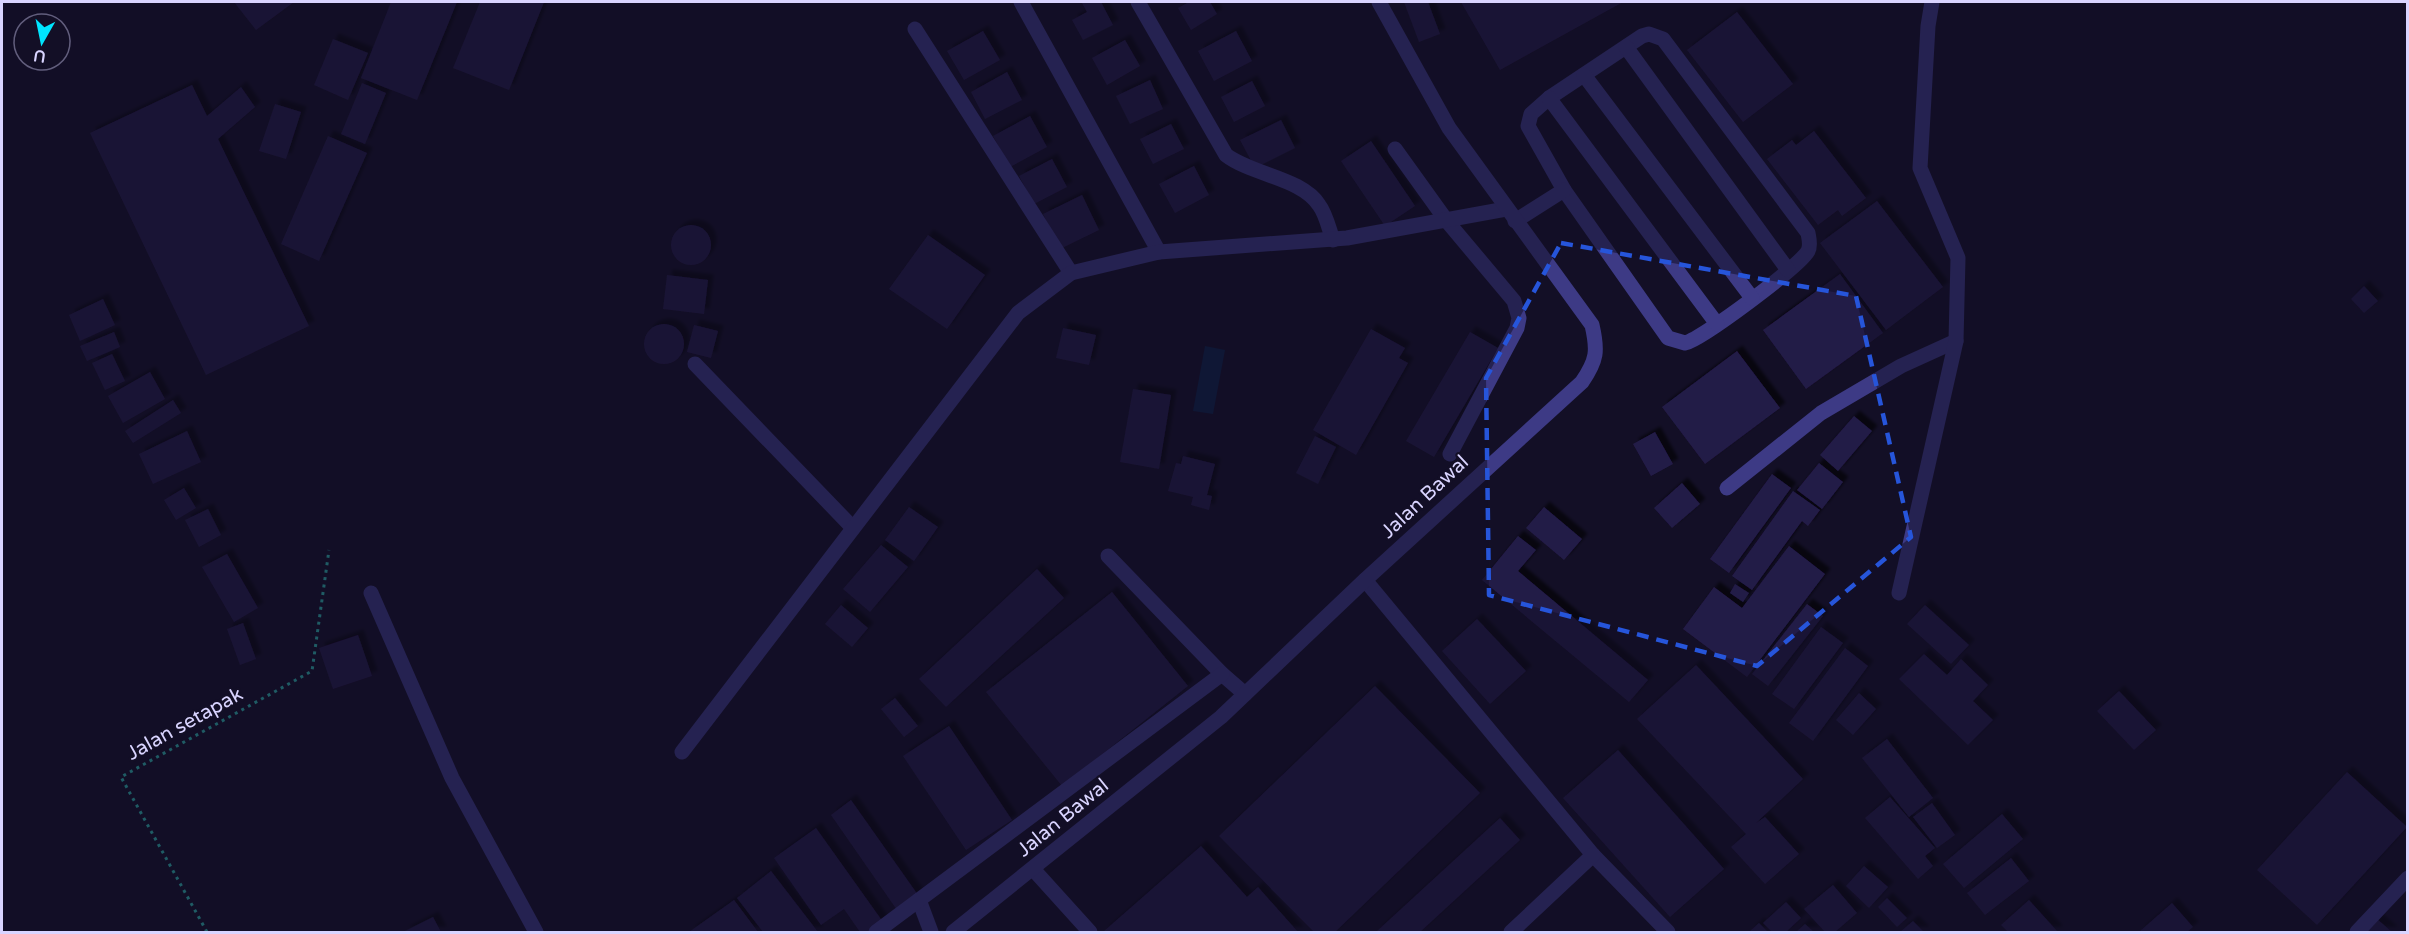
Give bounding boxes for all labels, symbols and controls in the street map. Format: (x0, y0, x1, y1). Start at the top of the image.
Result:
north arrow (12, 12, 72, 72)
text: U (32, 45, 47, 67)
street label: Jalan Bawal (1376, 450, 1474, 544)
street label: Jalan setapak (123, 682, 247, 766)
street label: Jalan Bawal (1012, 774, 1114, 862)

